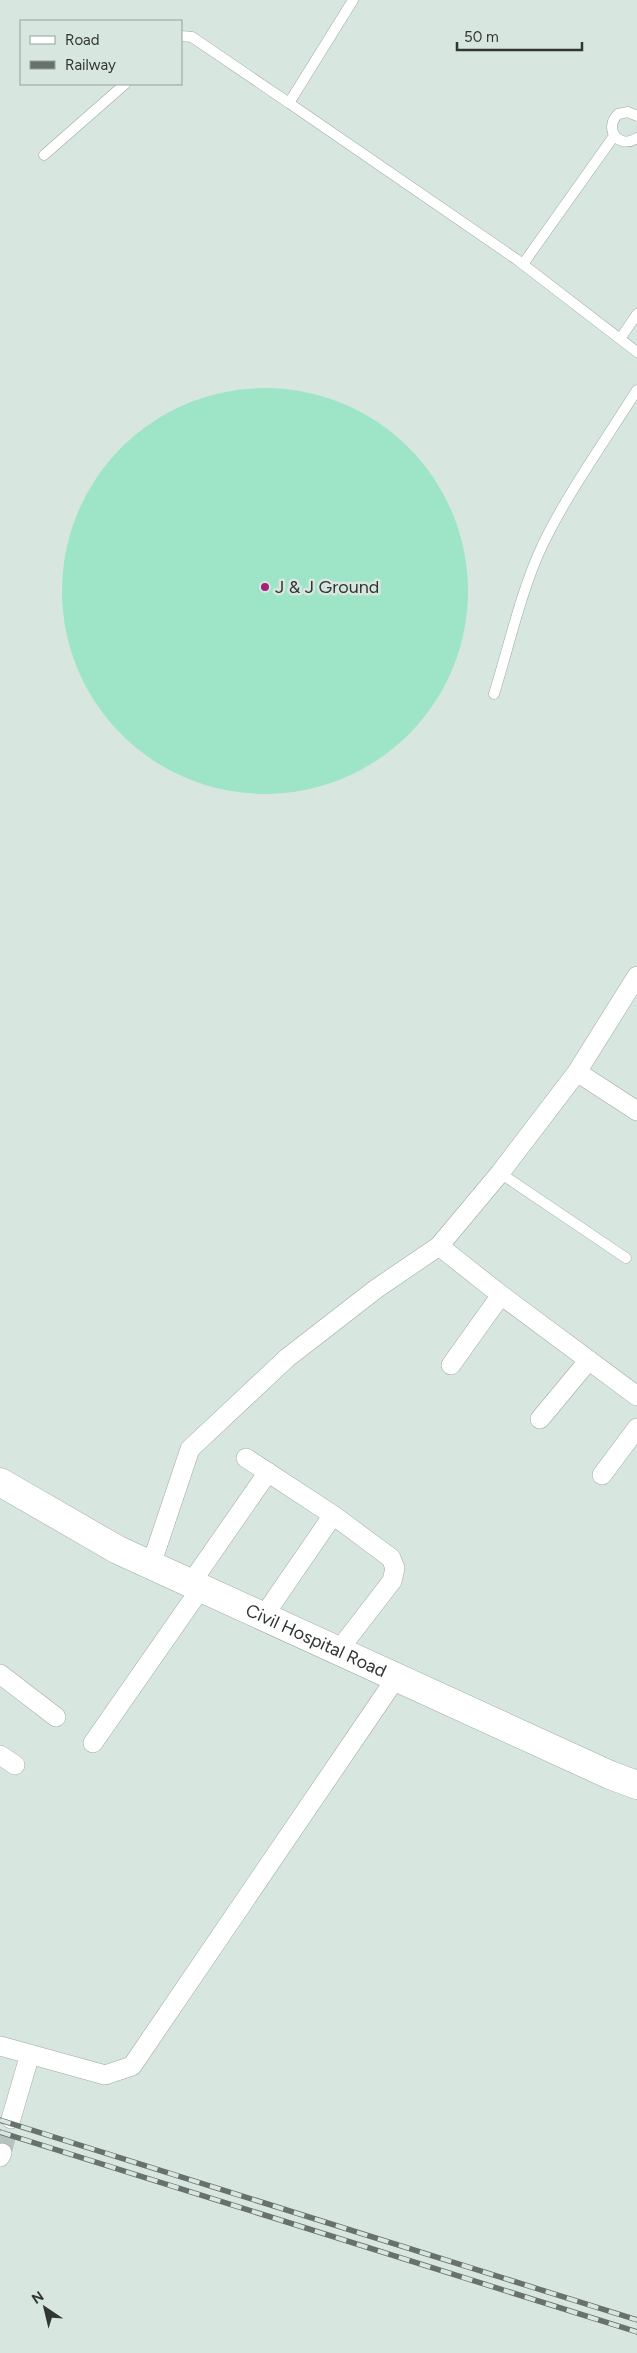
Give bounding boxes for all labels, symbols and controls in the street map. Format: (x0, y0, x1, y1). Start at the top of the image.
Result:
legend (20, 20, 182, 85)
scale bar (457, 20, 582, 52)
text: 50 m (464, 28, 499, 46)
text: Road (65, 31, 100, 49)
text: Railway (65, 56, 116, 74)
place label: J & J Ground (275, 576, 379, 598)
marker: J & J Ground (259, 581, 271, 593)
street label: Civil Hospital Road (242, 1599, 390, 1682)
north arrow (20, 2283, 70, 2333)
text: N (29, 2288, 47, 2308)

